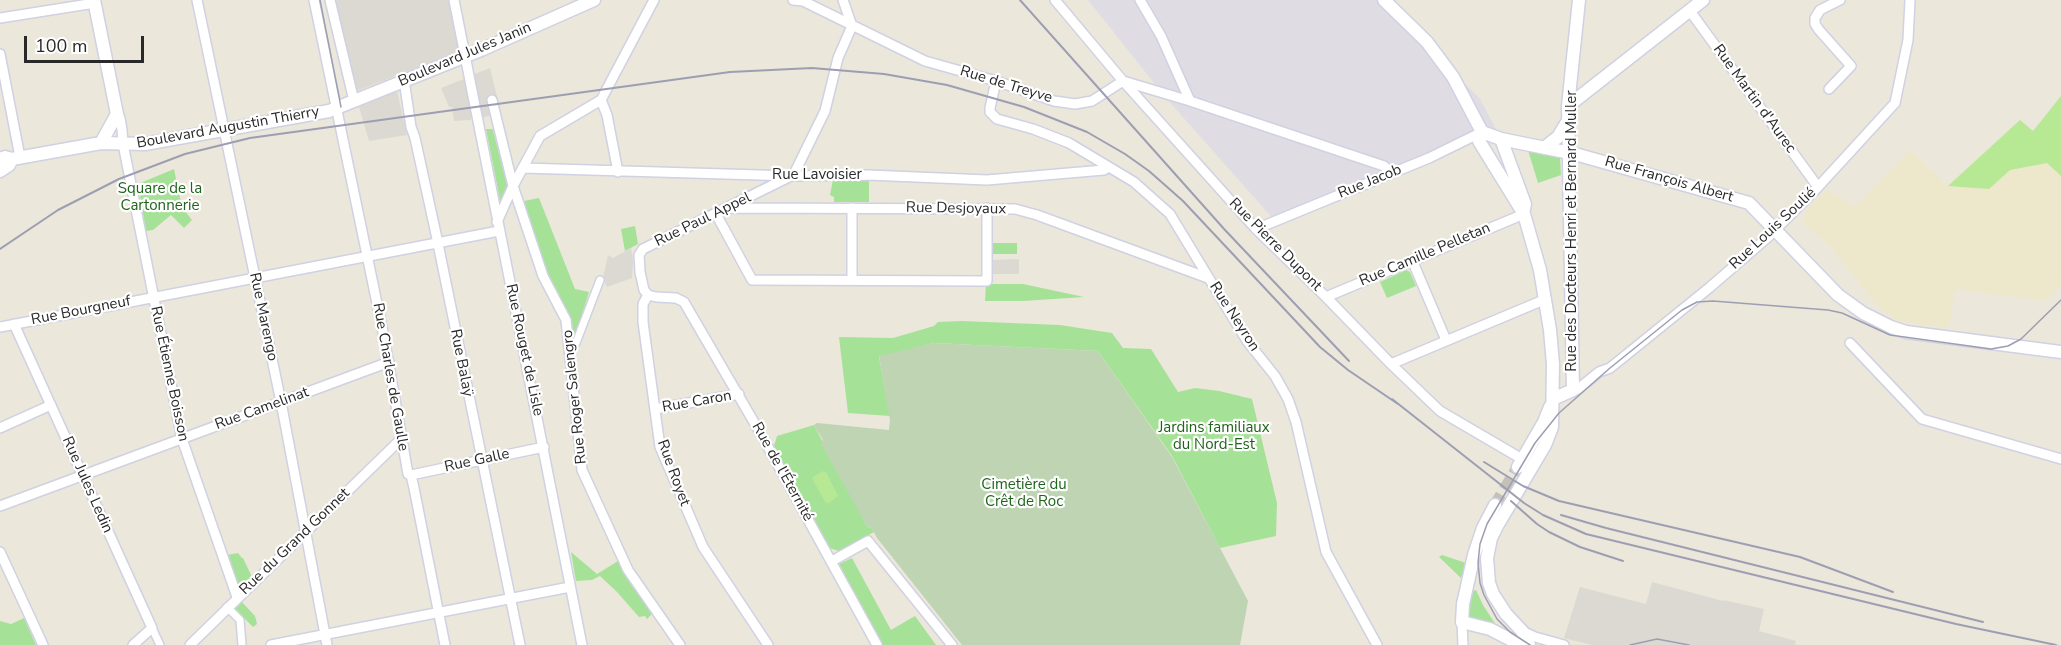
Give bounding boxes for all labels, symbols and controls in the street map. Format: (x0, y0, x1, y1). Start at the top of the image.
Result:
street label: Boulevard Jules Janin (396, 19, 534, 91)
scale bar (27, 24, 147, 62)
text: 100 m (35, 34, 87, 58)
street label: Rue Martin d'Aurec (1709, 41, 1799, 157)
street label: Rue de Treyve (958, 62, 1054, 108)
street label: Rue des Docteurs Henri et Bernard Muller (1563, 90, 1581, 372)
street label: Boulevard Augustin Thierry (135, 103, 321, 153)
street label: Rue François Albert (1603, 153, 1735, 207)
street label: Rue Jacob (1336, 161, 1404, 203)
street label: Rue Lavoisier (772, 166, 862, 184)
park label: Square de la Cartonnerie (118, 180, 202, 215)
street label: Rue Louis Soulié (1726, 184, 1820, 274)
street label: Rue Paul Appel (652, 189, 754, 251)
street label: Rue Pierre Dupont (1225, 195, 1325, 295)
street label: Rue Desjoyaux (906, 199, 1006, 219)
street label: Rue Camille Pelletan (1357, 219, 1493, 291)
street label: Rue Marengo (245, 271, 281, 363)
street label: Rue Neyron (1205, 279, 1263, 355)
street label: Rue Rouget de Lisle (501, 282, 547, 418)
street label: Rue Bourgneuf (30, 293, 132, 329)
street label: Rue Charles de Gaulle (368, 301, 412, 453)
street label: Rue Étienne Boisson (146, 305, 192, 443)
street label: Rue Balaÿ (446, 328, 476, 398)
street label: Rue Roger Salengro (559, 329, 591, 465)
street label: Rue Camelinat (213, 384, 311, 434)
street label: Rue Caron (661, 387, 733, 417)
street label: Rue de l'Éternité (747, 419, 817, 525)
park label: Jardins familiaux du Nord-Est (1158, 419, 1270, 454)
street label: Rue Jules Ledin (58, 434, 116, 536)
street label: Rue Royet (653, 437, 693, 509)
street label: Rue Galle (443, 445, 511, 477)
park label: Cimetière du Crêt de Roc (981, 476, 1067, 511)
street label: Rue du Grand Gonnet (236, 485, 354, 599)

